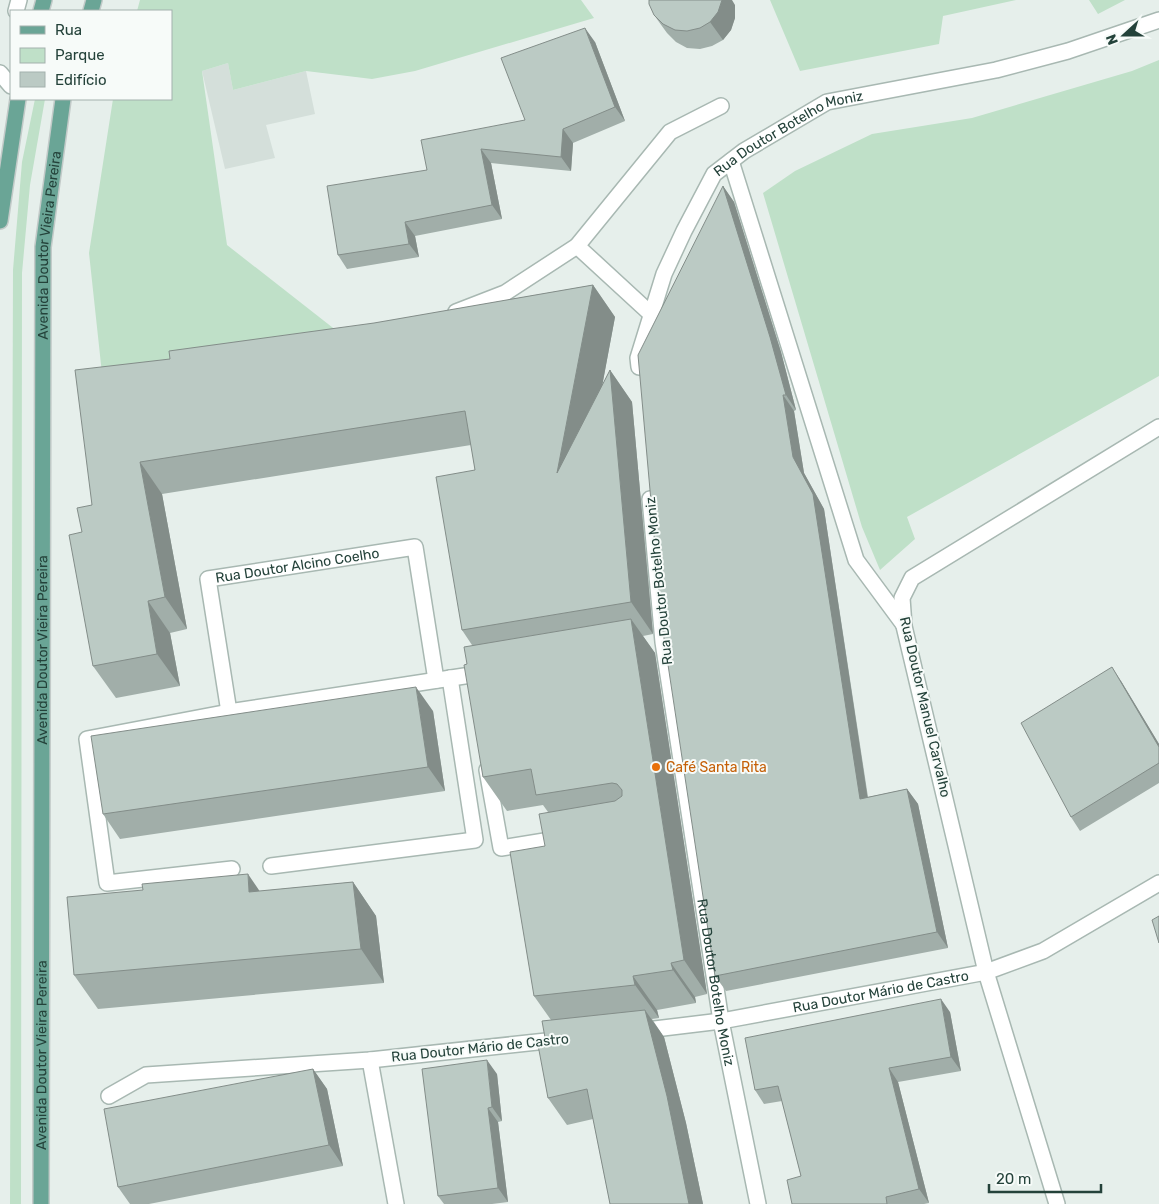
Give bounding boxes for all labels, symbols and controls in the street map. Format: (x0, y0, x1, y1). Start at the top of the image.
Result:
legend (10, 10, 172, 100)
north arrow (1099, 10, 1149, 60)
text: Rua (55, 21, 82, 39)
text: N (1103, 32, 1122, 47)
text: Parque (55, 46, 105, 64)
text: Edifício (55, 71, 107, 89)
street label: Rua Doutor Botelho Moniz (710, 87, 865, 180)
street label: Avenida Doutor Vieira Pereira (34, 150, 64, 340)
street label: Rua Doutor Botelho Moniz (642, 496, 676, 666)
street label: Rua Doutor Alcino Coelho (214, 544, 380, 586)
street label: Avenida Doutor Vieira Pereira (33, 555, 51, 745)
street label: Rua Doutor Manuel Carvalho (896, 615, 954, 799)
place label: Café Santa Rita (666, 759, 767, 776)
marker: Café Santa Rita (650, 761, 662, 773)
street label: Rua Doutor Botelho Moniz (694, 898, 738, 1067)
street label: Avenida Doutor Vieira Pereira (33, 960, 50, 1150)
street label: Rua Doutor Mário de Castro (791, 967, 970, 1016)
street label: Rua Doutor Mário de Castro (390, 1030, 570, 1066)
scale bar (989, 1162, 1102, 1194)
text: 20 m (996, 1170, 1031, 1188)

